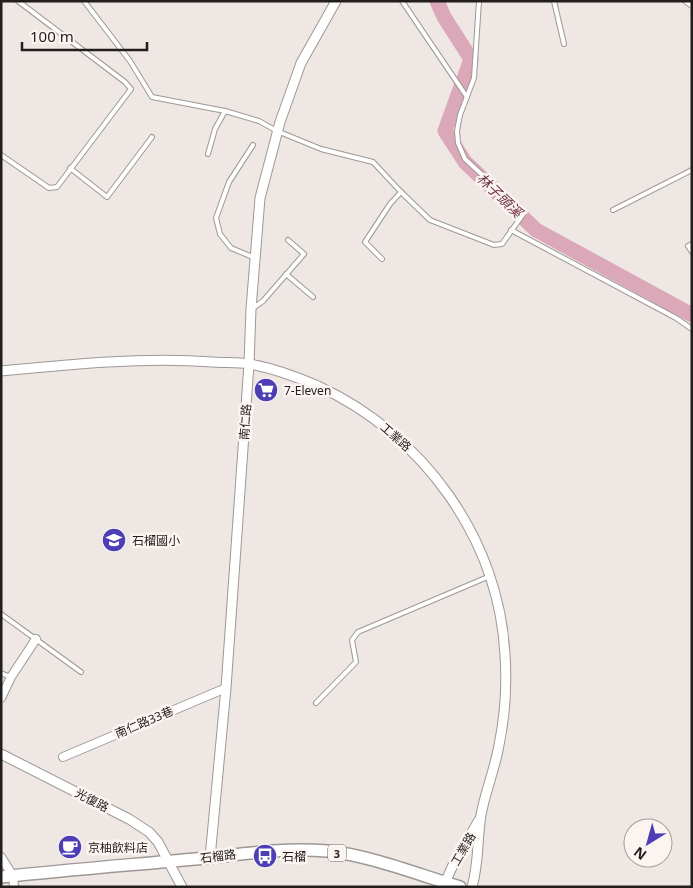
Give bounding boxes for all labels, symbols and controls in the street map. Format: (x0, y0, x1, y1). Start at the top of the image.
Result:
scale bar (22, 20, 148, 52)
text: 100 m (30, 26, 74, 46)
water label: 林子頭溪 (473, 169, 528, 223)
supermarket icon: 7-Eleven (253, 377, 279, 403)
place label: 7-Eleven (284, 382, 331, 399)
street label: 南仁路 (235, 403, 255, 441)
street label: 工業路 (377, 419, 415, 455)
school or university icon: 石榴國小 (101, 527, 127, 553)
place label: 石榴國小 (132, 532, 180, 549)
street label: 南仁路33巷 (112, 702, 176, 742)
street label: 光復路 (72, 784, 112, 816)
north arrow (623, 818, 673, 868)
street label: 工業路 (447, 829, 479, 869)
cafe icon: 京柚飲料店 (57, 834, 83, 860)
place label: 京柚飲料店 (88, 839, 148, 856)
bus stop icon: 石榴 (252, 843, 278, 869)
text: N (630, 843, 650, 865)
road number: 3 (328, 844, 346, 861)
street label: 石榴路 (199, 845, 237, 867)
place label: 石榴 (282, 848, 306, 865)

